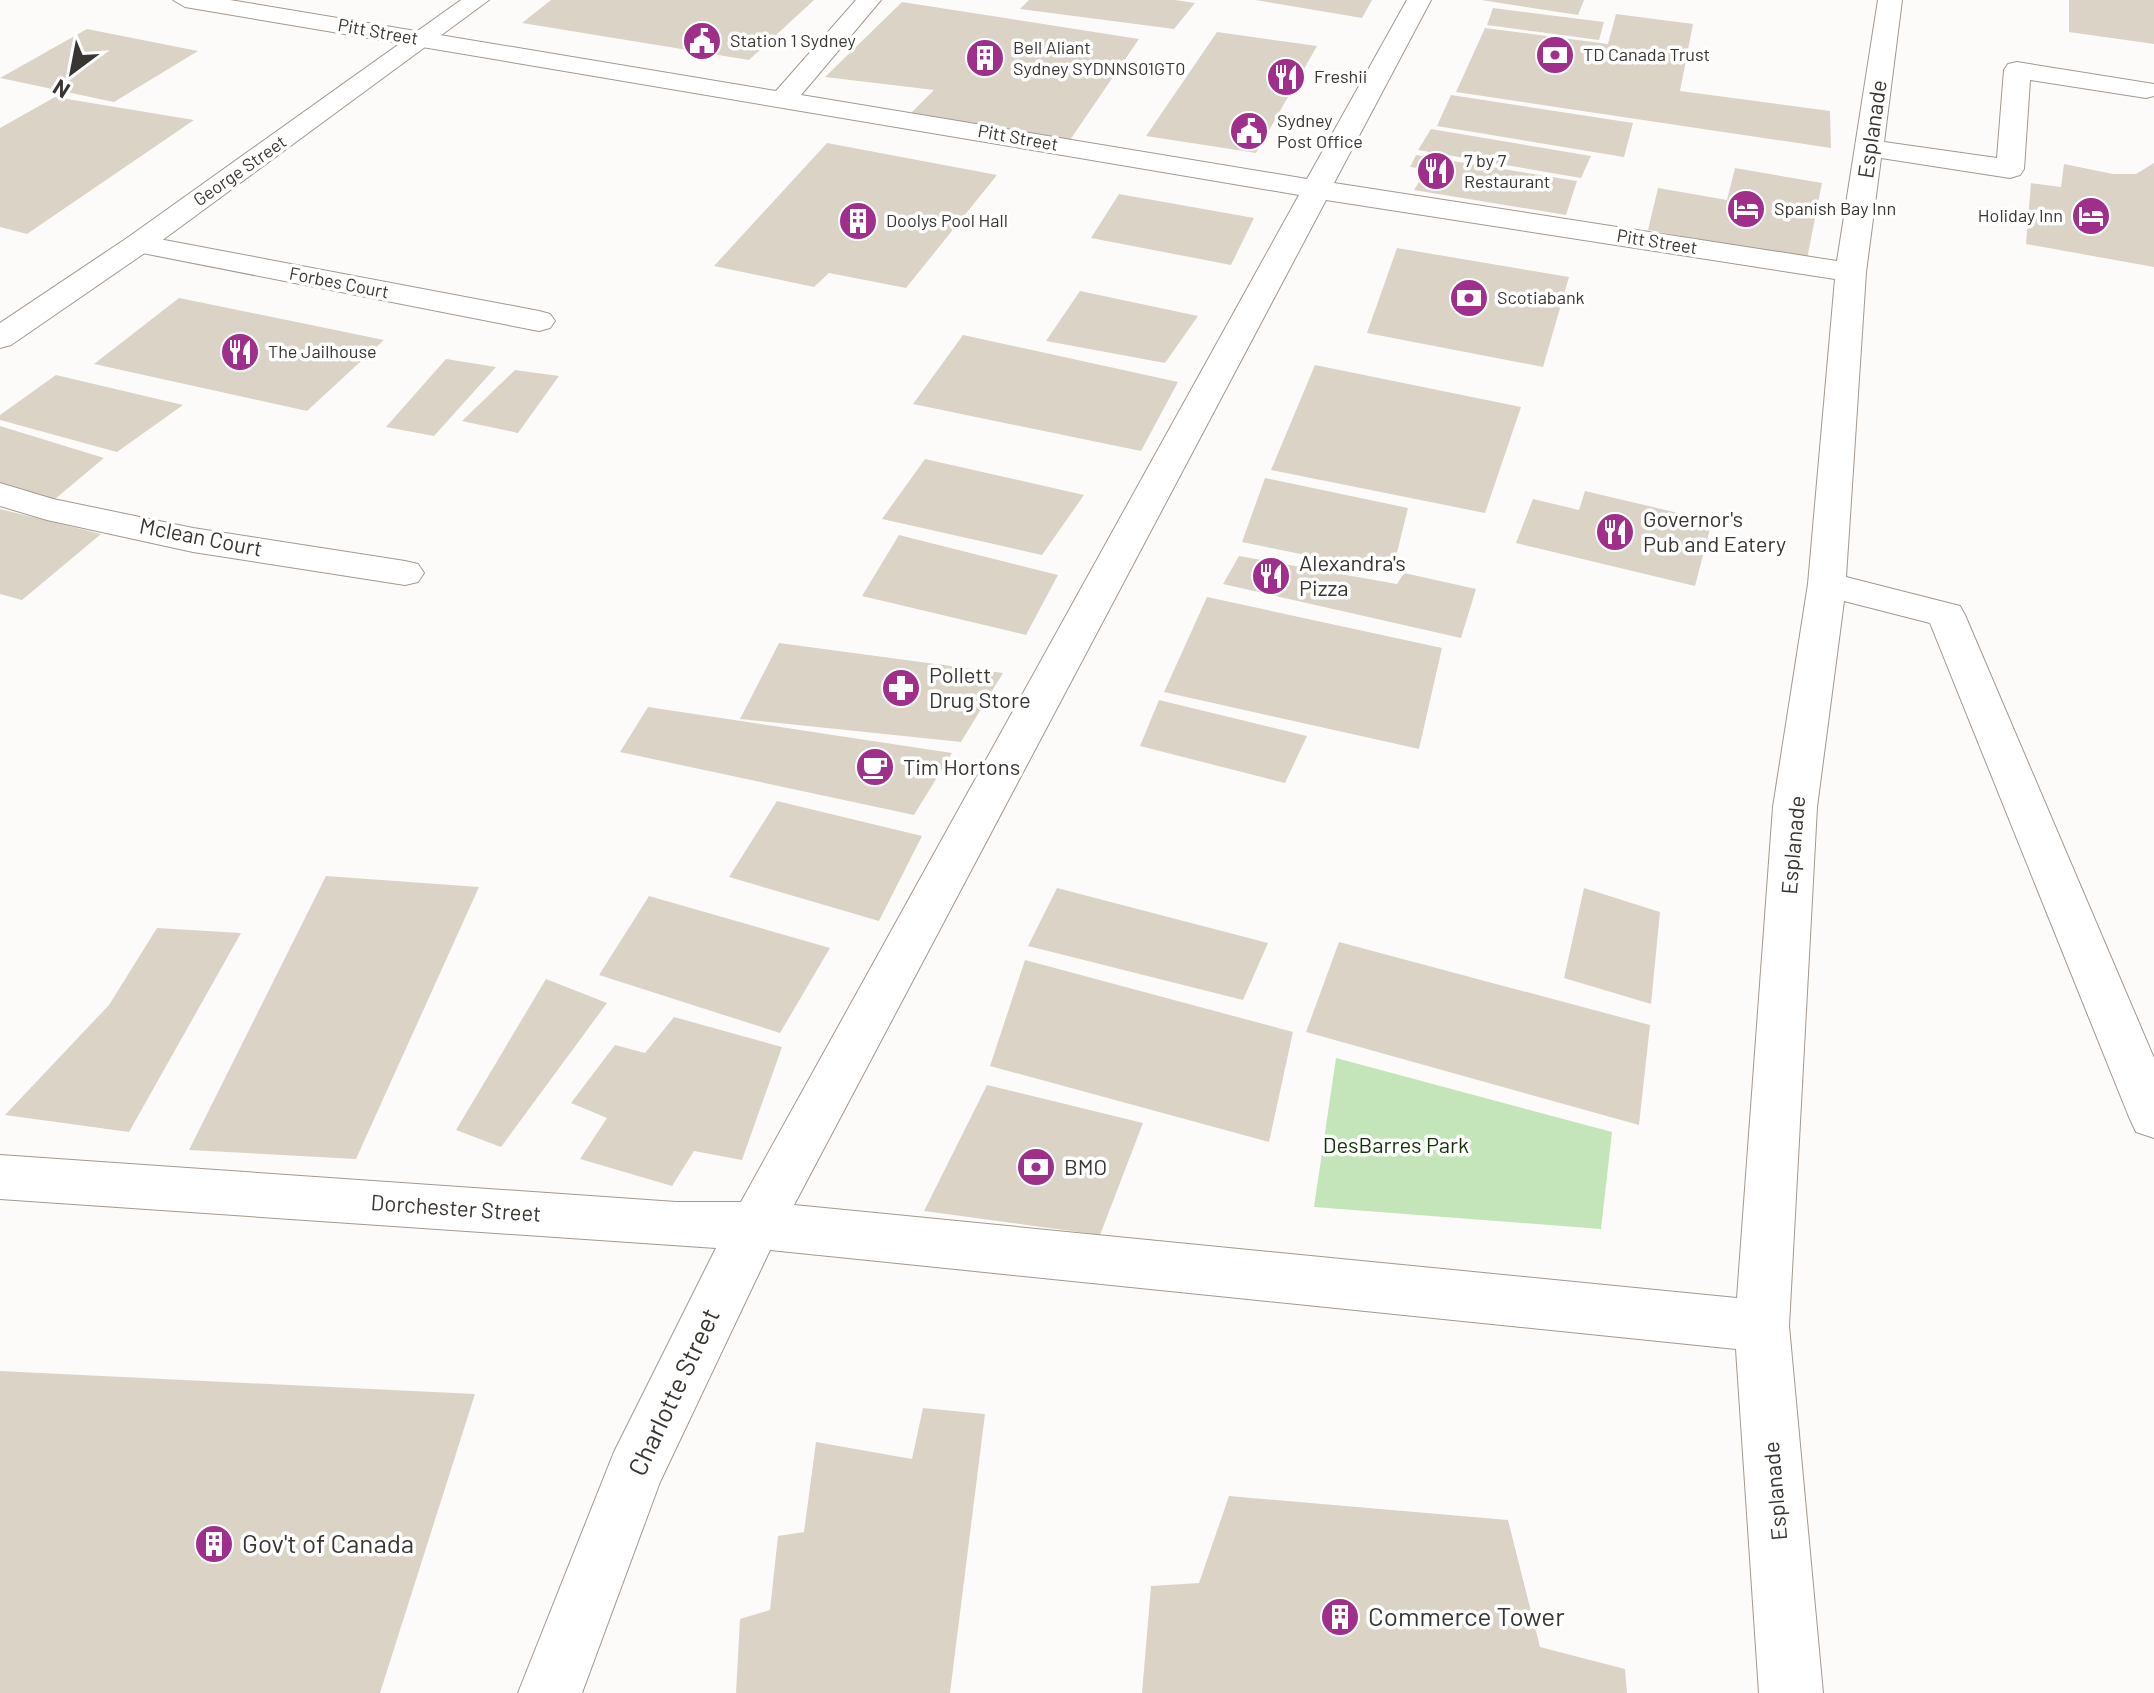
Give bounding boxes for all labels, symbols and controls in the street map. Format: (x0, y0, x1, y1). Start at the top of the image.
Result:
street label: Pitt Street (336, 13, 420, 49)
public building icon: Station 1 Sydney (681, 20, 723, 62)
place label: Station 1 Sydney (730, 29, 856, 51)
north arrow (32, 32, 112, 112)
bank icon: TD Canada Trust (1534, 34, 1576, 76)
place label: Bell Aliant Sydney SYDNNS01GT0 (1013, 36, 1185, 79)
building icon: Bell Aliant Sydney SYDNNS01GT0 (964, 37, 1006, 79)
place label: TD Canada Trust (1583, 43, 1710, 65)
restaurant icon: Freshii (1265, 56, 1307, 98)
place label: Freshii (1314, 65, 1367, 87)
text: N (48, 75, 74, 105)
street label: Esplanade (1851, 78, 1891, 180)
place label: Sydney Post Office (1277, 109, 1363, 152)
public building icon: Sydney Post Office (1228, 110, 1270, 152)
street label: Pitt Street (976, 119, 1060, 155)
street label: George Street (189, 130, 290, 210)
place label: 7 by 7 Restaurant (1464, 149, 1550, 192)
restaurant icon: 7 by 7 Restaurant (1415, 150, 1457, 192)
hotel icon: Spanish Bay Inn (1725, 188, 1767, 230)
hotel icon: Holiday Inn (2070, 195, 2112, 237)
place label: Spanish Bay Inn (1774, 197, 1896, 219)
building icon: Doolys Pool Hall (837, 200, 879, 242)
place label: Holiday Inn (1978, 204, 2063, 226)
place label: Doolys Pool Hall (886, 209, 1008, 231)
street label: Pitt Street (1615, 224, 1699, 258)
street label: Forbes Court (288, 262, 391, 302)
bank icon: Scotiabank (1448, 277, 1490, 319)
place label: Scotiabank (1497, 286, 1585, 308)
restaurant icon: The Jailhouse (219, 331, 261, 373)
place label: The Jailhouse (268, 340, 377, 362)
place label: Governor's Pub and Eatery (1643, 505, 1786, 556)
street label: Mclean Court (137, 511, 265, 561)
restaurant icon: Governor's Pub and Eatery (1594, 511, 1636, 553)
place label: Alexandra's Pizza (1299, 549, 1406, 600)
restaurant icon: Alexandra's Pizza (1250, 555, 1292, 597)
place label: Pollett Drug Store (929, 661, 1031, 712)
pharmacy icon: Pollett Drug Store (880, 667, 922, 709)
cafe icon: Tim Hortons (854, 746, 896, 788)
place label: Tim Hortons (903, 753, 1020, 779)
street label: Esplanade (1775, 794, 1809, 895)
park label: DesBarres Park (1323, 1131, 1469, 1157)
bank icon: BMO (1015, 1146, 1057, 1188)
place label: BMO (1064, 1153, 1107, 1179)
street label: Dorchester Street (370, 1188, 542, 1226)
street label: Charlotte Street (620, 1303, 725, 1480)
street label: Esplanade (1757, 1441, 1791, 1542)
building icon: Gov't of Canada (193, 1523, 235, 1565)
place label: Gov't of Canada (242, 1527, 414, 1558)
building icon: Commerce Tower (1319, 1596, 1361, 1638)
place label: Commerce Tower (1368, 1600, 1565, 1631)

